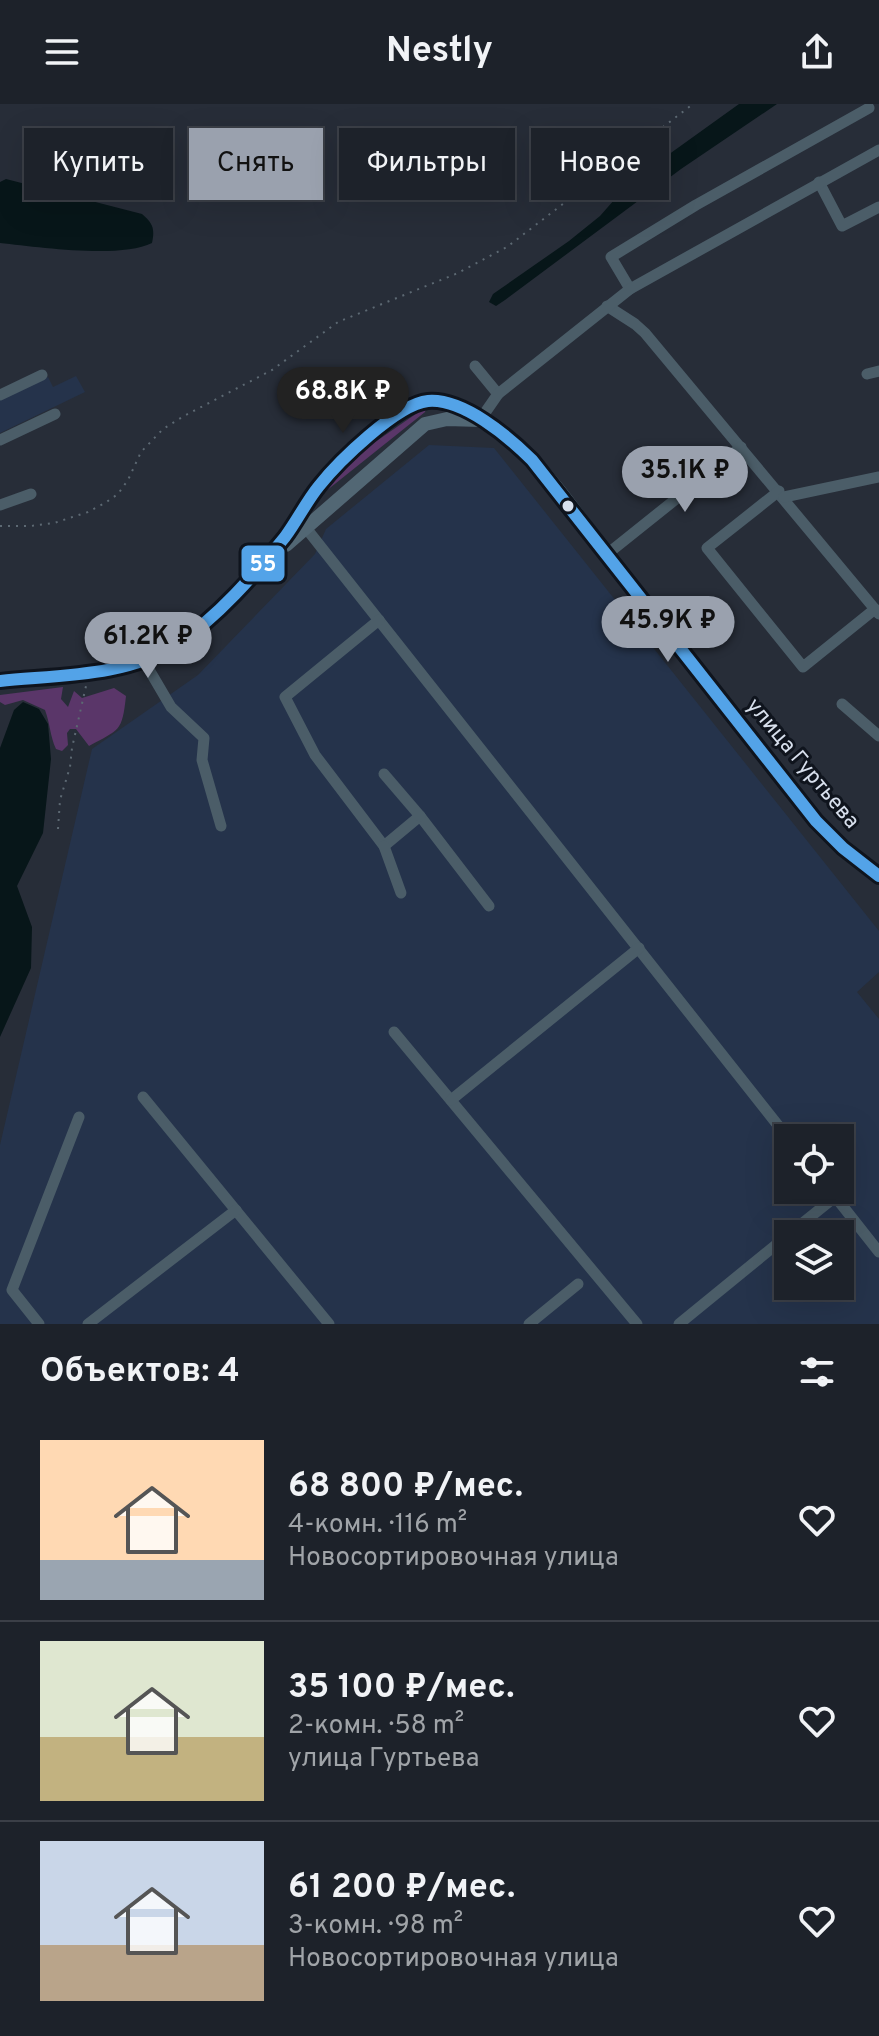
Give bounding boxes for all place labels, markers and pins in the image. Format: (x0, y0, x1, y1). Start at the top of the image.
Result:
pin: 68.8K ₽ (269, 367, 417, 435)
pin: 35.1K ₽ (611, 446, 759, 514)
unlabelled marker (560, 498, 576, 514)
pin: 45.9K ₽ (594, 596, 742, 664)
pin: 61.2K ₽ (74, 612, 222, 680)

